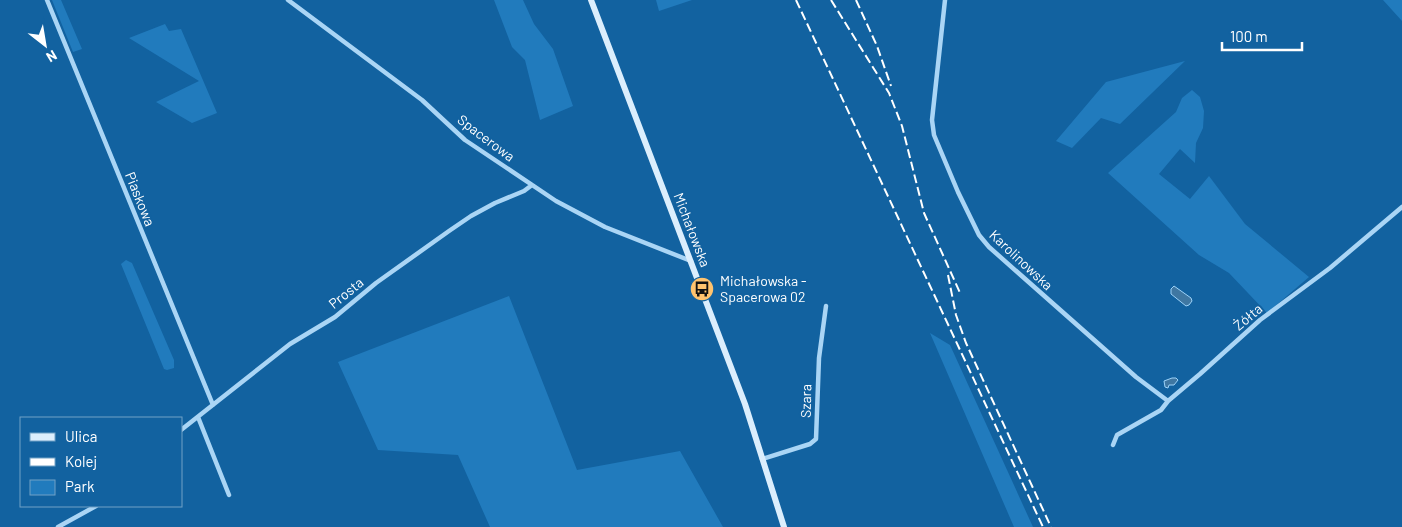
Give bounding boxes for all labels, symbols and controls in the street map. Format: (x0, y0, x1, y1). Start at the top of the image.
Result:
north arrow (20, 20, 70, 70)
scale bar (1222, 20, 1302, 52)
text: 100 m (1230, 27, 1268, 45)
text: N (44, 47, 60, 66)
street label: Spacerowa (454, 111, 518, 165)
street label: Piaskowa (122, 169, 159, 228)
street label: Michałowska (671, 190, 714, 269)
street label: Karolinowska (986, 226, 1057, 293)
place label: Michałowska - Spacerowa 02 (720, 272, 806, 305)
street label: Prosta (325, 273, 367, 312)
bus stop icon: Michałowska - Spacerowa 02 (689, 276, 715, 302)
street label: Żółta (1230, 300, 1265, 333)
street label: Szara (797, 384, 814, 418)
legend (20, 417, 182, 507)
text: Ulica (65, 427, 97, 445)
text: Kolej (65, 452, 97, 470)
text: Park (65, 477, 95, 495)

